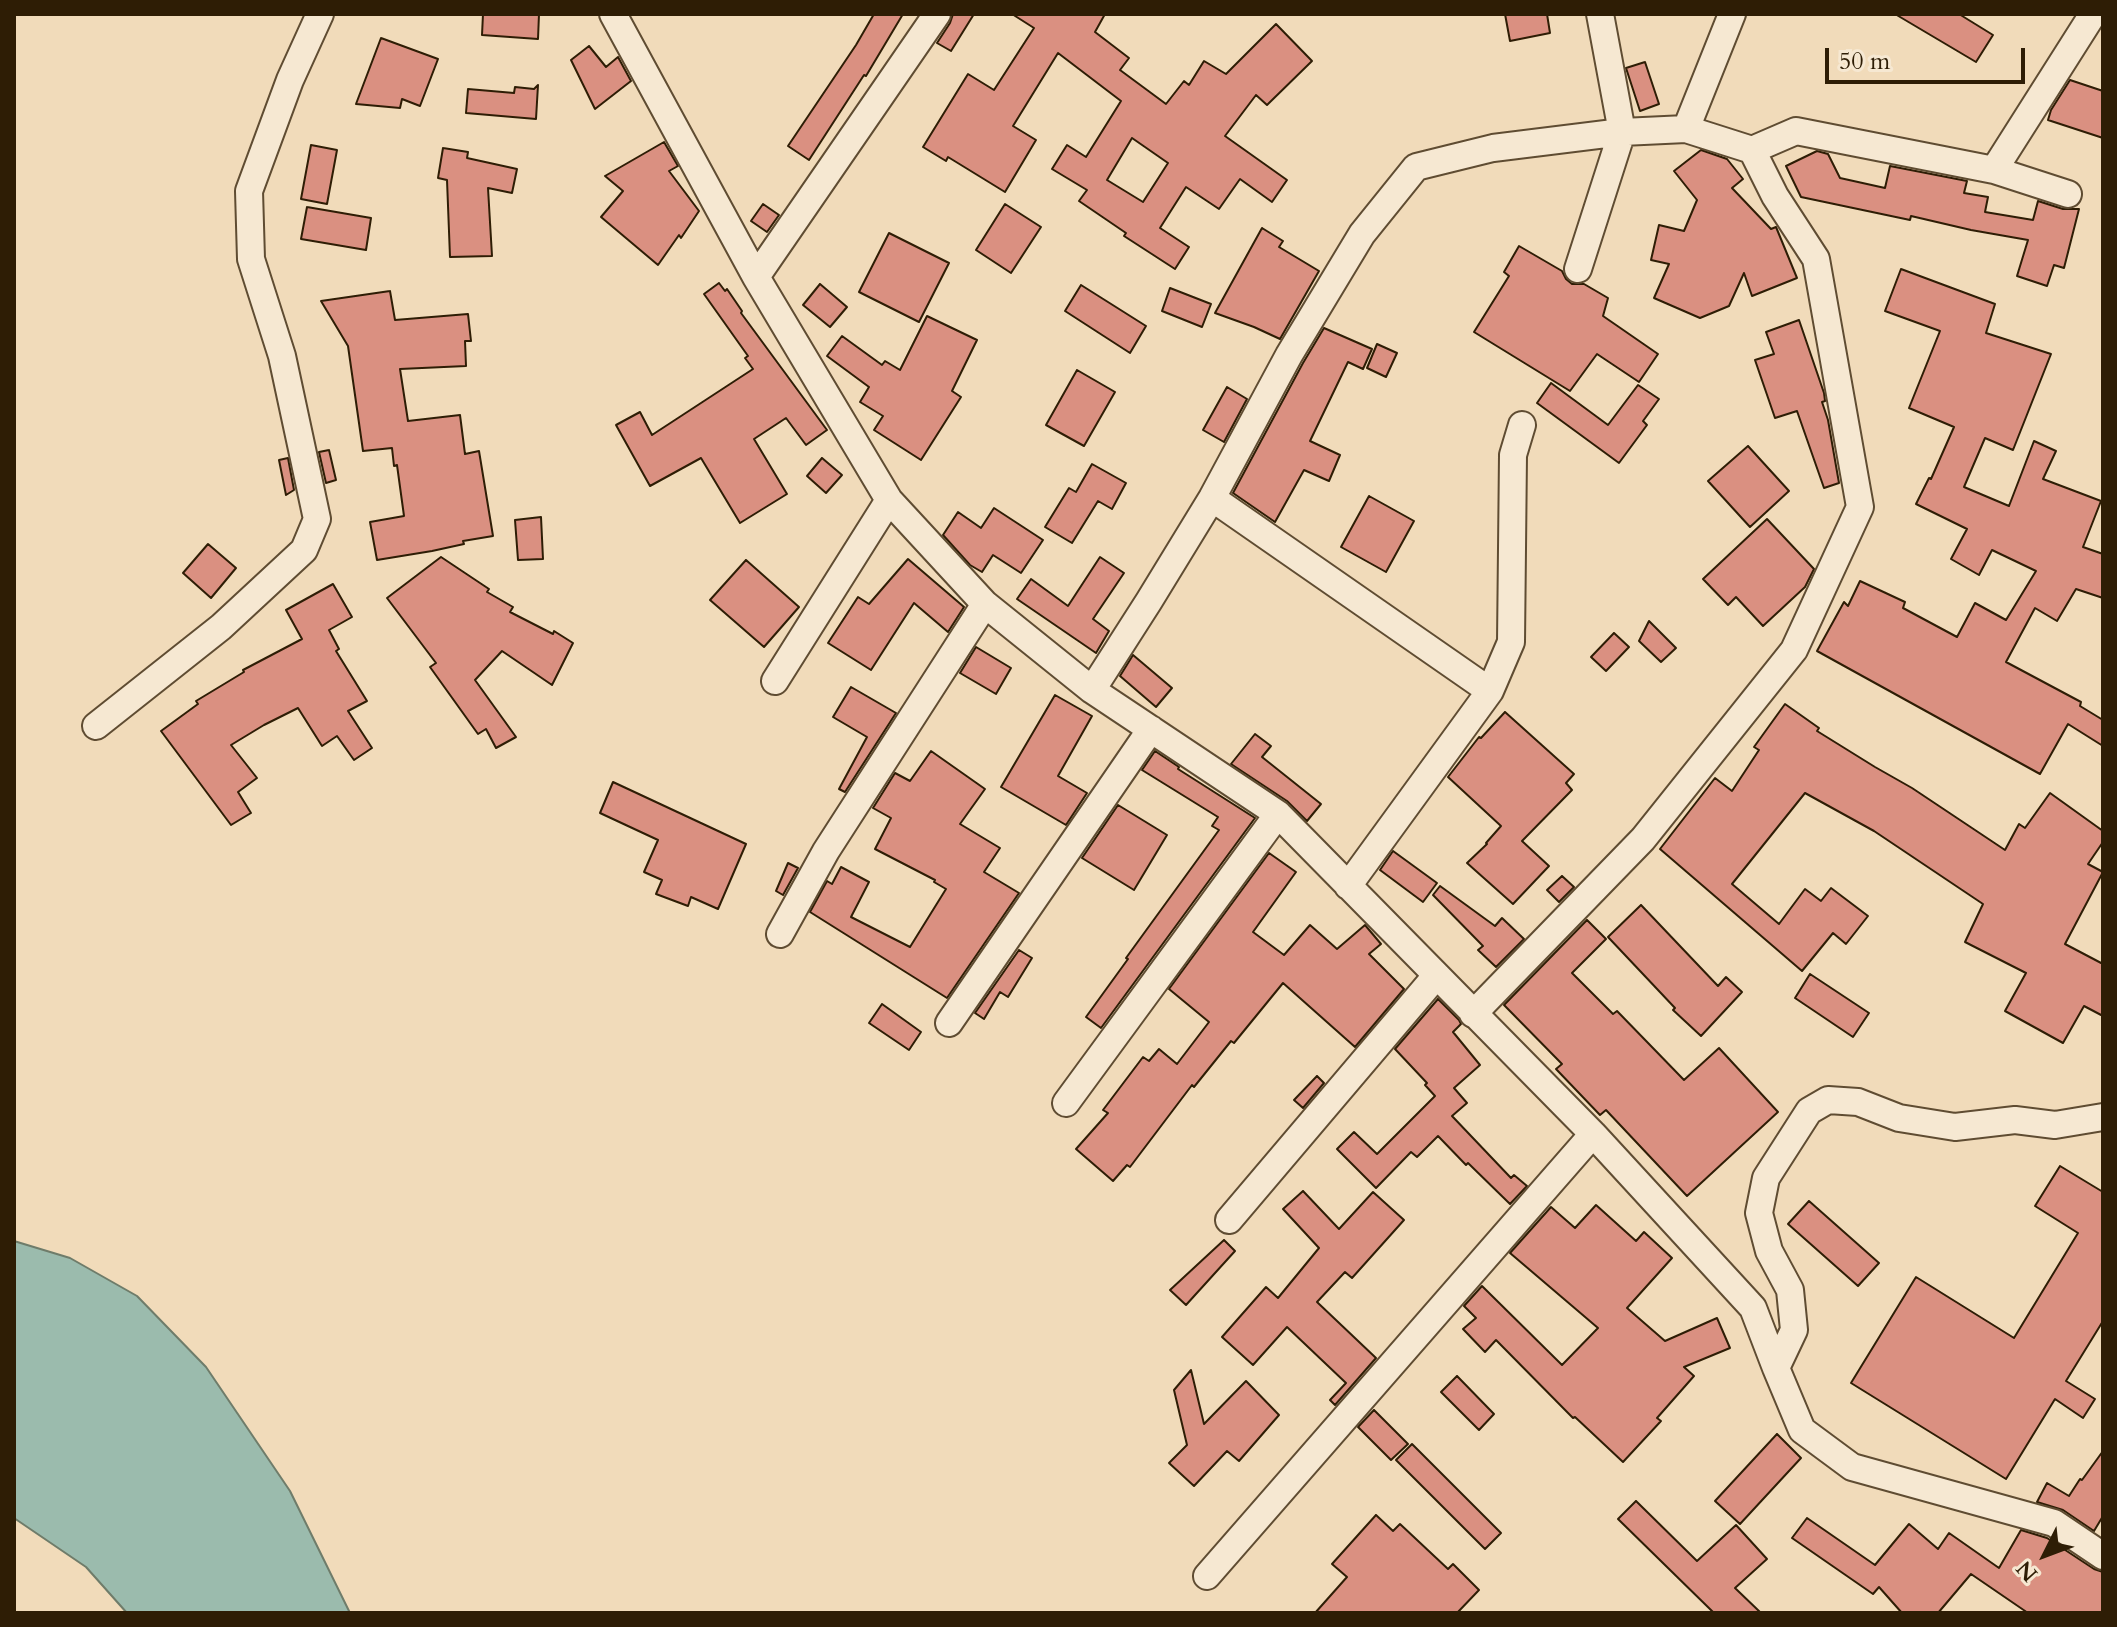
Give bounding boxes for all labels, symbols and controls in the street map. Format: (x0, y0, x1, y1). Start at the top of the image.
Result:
scale bar (1829, 32, 2029, 82)
text: 50 m (1839, 45, 1890, 78)
north arrow (2005, 1515, 2085, 1595)
text: N (2010, 1554, 2045, 1588)

